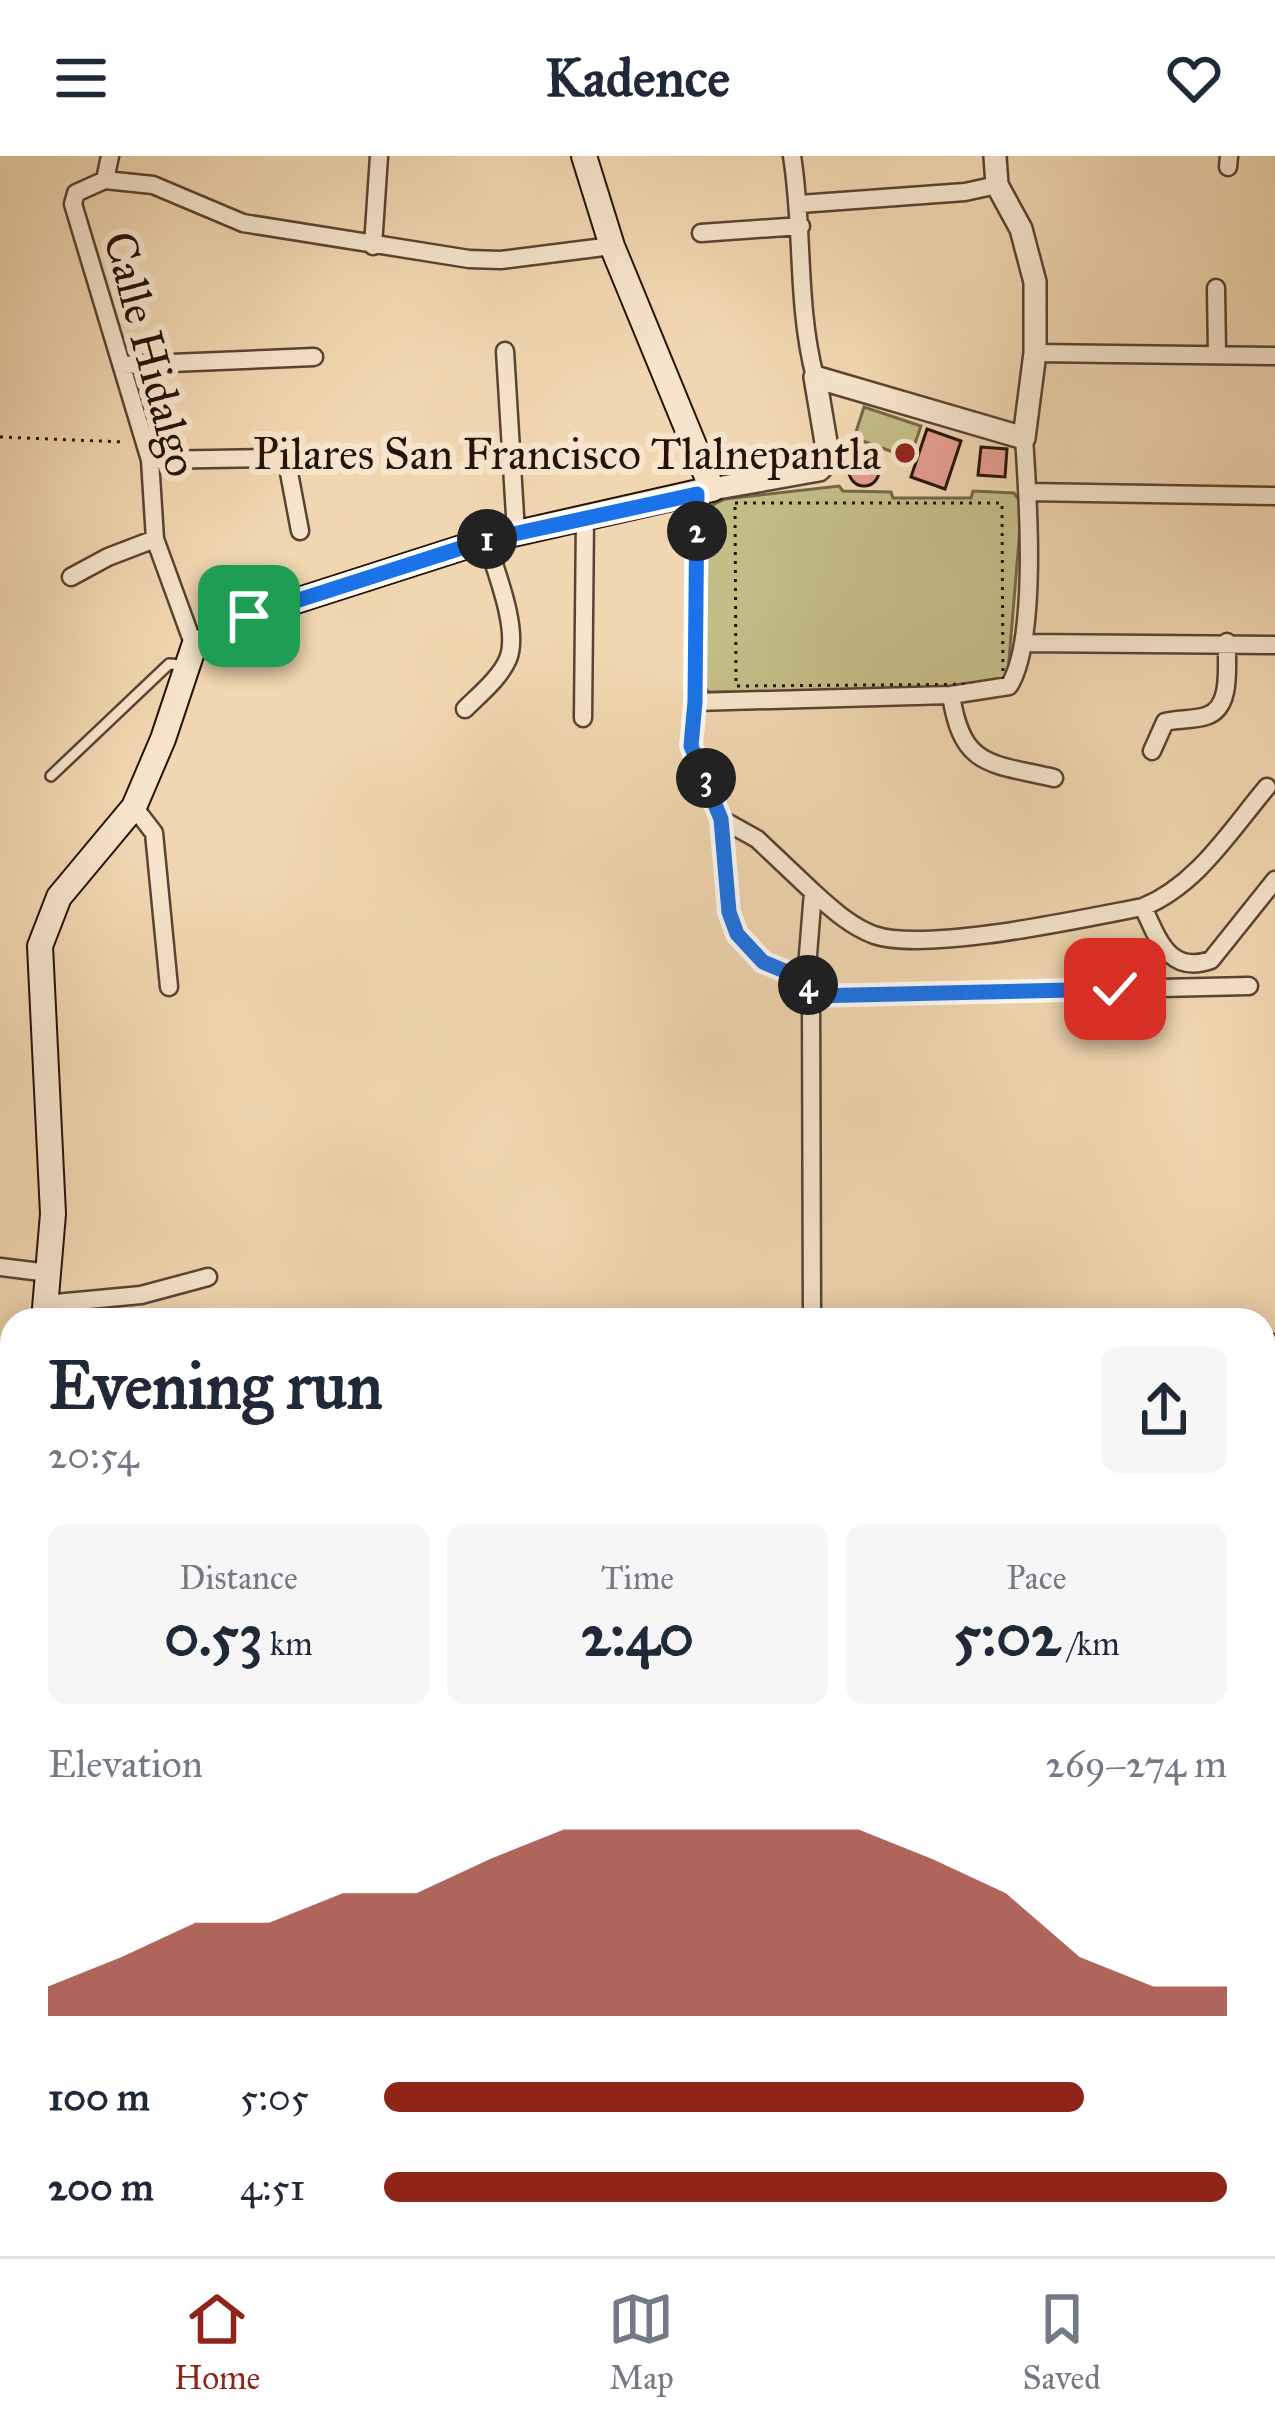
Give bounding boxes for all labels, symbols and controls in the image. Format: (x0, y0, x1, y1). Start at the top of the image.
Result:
icon: menu (48, 45, 114, 111)
text: Kadence (545, 45, 730, 111)
icon: heart (1161, 45, 1227, 111)
street label: Calle Hidalgo (92, 226, 210, 482)
place label: Pilares San Francisco Tlalnepantla (253, 426, 881, 481)
marker: Pilares San Francisco Tlalnepantla (892, 440, 918, 466)
pin: 2 (667, 501, 727, 561)
pin: 1 (457, 509, 517, 569)
text: 2 (689, 511, 705, 551)
text: 1 (480, 519, 494, 559)
pin (198, 565, 300, 667)
icon: arrive (216, 583, 282, 649)
pin: 3 (676, 748, 736, 808)
text: 3 (699, 758, 713, 798)
pin (1064, 938, 1166, 1040)
pin: 4 (778, 955, 838, 1015)
icon: check (1082, 956, 1148, 1022)
text: 4 (799, 965, 817, 1005)
text: Evening run (48, 1345, 383, 1426)
button: share (1101, 1347, 1227, 1473)
text: 20:54 (48, 1431, 139, 1479)
text: Distance (179, 1558, 298, 1598)
text: Time (601, 1558, 674, 1598)
text: Pace (1007, 1558, 1066, 1598)
text: 0.53 (164, 1598, 263, 1671)
text: 2:40 (581, 1598, 694, 1671)
text: 5:02 (953, 1598, 1061, 1671)
text: km (263, 1624, 313, 1664)
text: /km (1061, 1624, 1120, 1664)
text: Elevation (48, 1740, 203, 1788)
text: 269–274 m (1045, 1740, 1227, 1788)
text: 100 m (48, 2073, 150, 2121)
text: 5:05 (240, 2073, 309, 2121)
text: 200 m (48, 2163, 154, 2211)
text: 4:51 (240, 2163, 305, 2211)
tab: Home (174, 2286, 260, 2398)
tab: Map (608, 2286, 674, 2398)
tab: Saved (1023, 2286, 1101, 2398)

